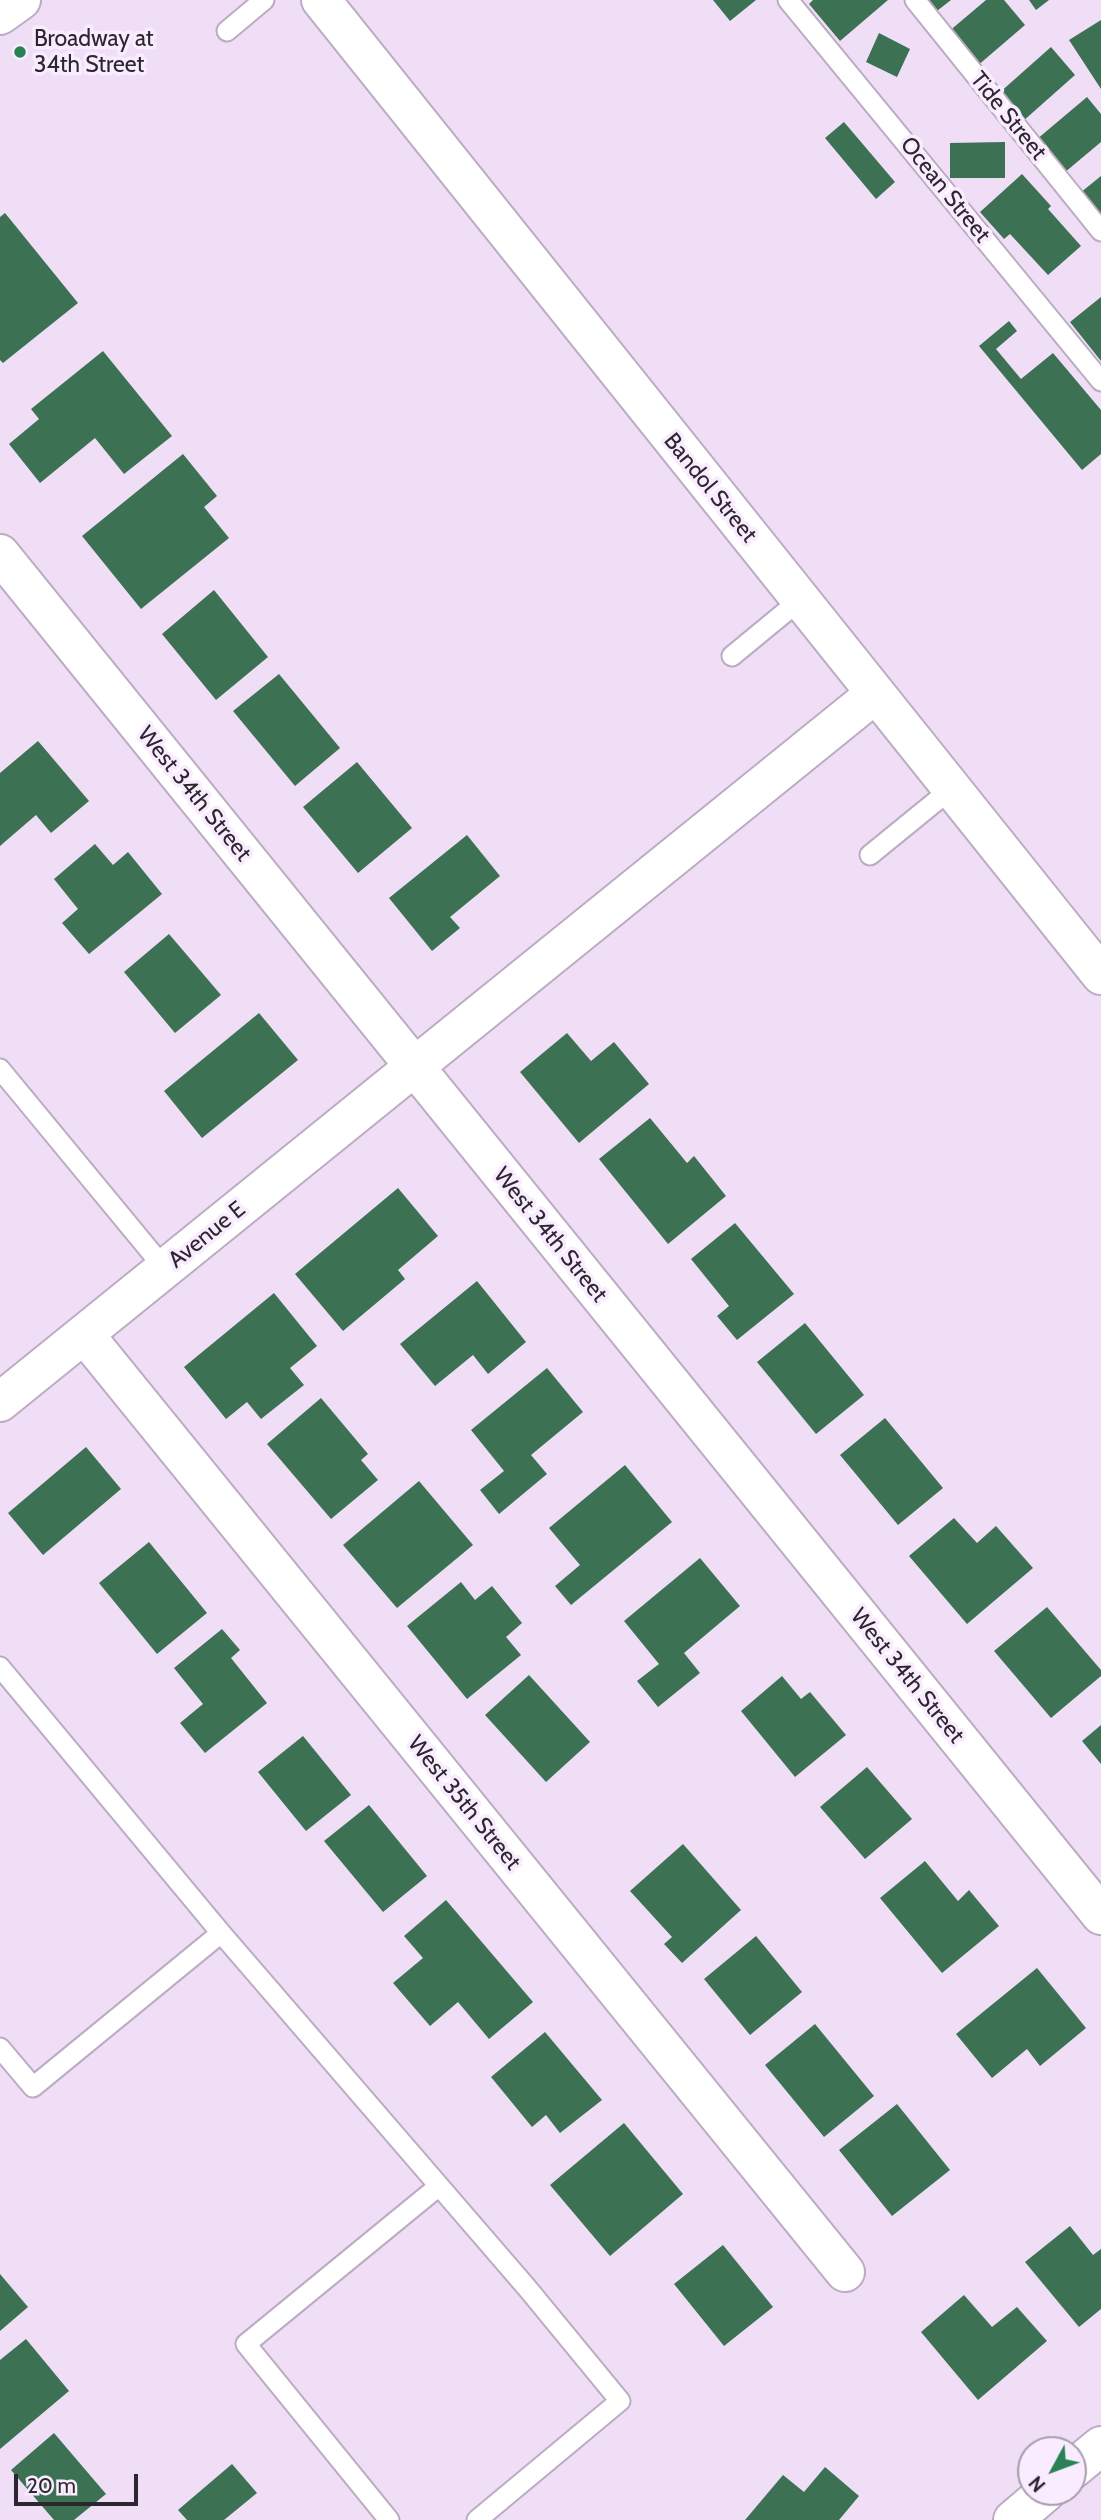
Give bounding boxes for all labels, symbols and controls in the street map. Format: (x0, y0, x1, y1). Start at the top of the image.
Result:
place label: Broadway at 34th Street (34, 25, 154, 79)
marker: Broadway at 34th Street (12, 44, 28, 60)
street label: Tide Street (964, 66, 1052, 166)
street label: Ocean Street (894, 132, 996, 248)
street label: Bandol Street (658, 428, 762, 548)
street label: West 34th Street (131, 721, 257, 867)
street label: West 34th Street (487, 1162, 613, 1308)
street label: Avenue E (163, 1196, 251, 1274)
street label: West 34th Street (844, 1603, 970, 1749)
street label: West 35th Street (402, 1730, 526, 1876)
north arrow (1017, 2436, 1087, 2506)
scale bar (18, 2460, 142, 2504)
text: N (1024, 2471, 1050, 2496)
text: 20 m (27, 2473, 76, 2498)

